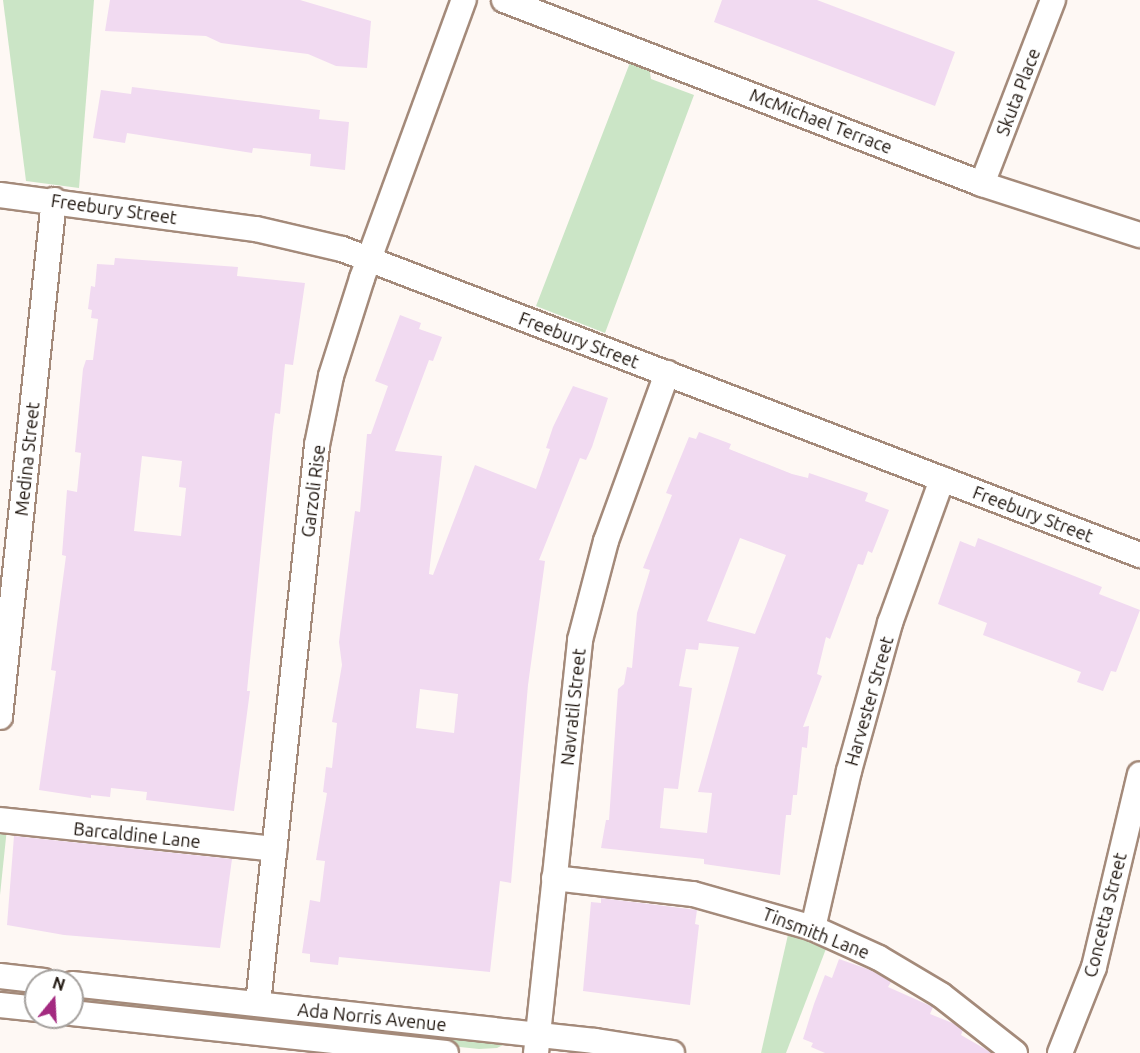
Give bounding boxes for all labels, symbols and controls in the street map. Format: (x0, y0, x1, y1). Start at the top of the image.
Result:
street label: Skuta Place (991, 45, 1045, 139)
street label: McMichael Terrace (747, 84, 895, 158)
street label: Freebury Street (50, 189, 178, 229)
street label: Freebury Street (516, 307, 642, 373)
street label: Medina Street (10, 401, 44, 517)
street label: Garzoli Rise (297, 443, 329, 539)
street label: Freebury Street (970, 481, 1096, 547)
street label: Harvester Street (840, 634, 898, 768)
street label: Navratil Street (556, 647, 590, 767)
street label: Barcaldine Lane (72, 818, 202, 852)
street label: Concetta Street (1079, 850, 1131, 980)
street label: Tinsmith Lane (759, 903, 873, 963)
north arrow (24, 969, 84, 1029)
text: N (50, 973, 67, 994)
street label: Ada Norris Avenue (296, 998, 448, 1036)

